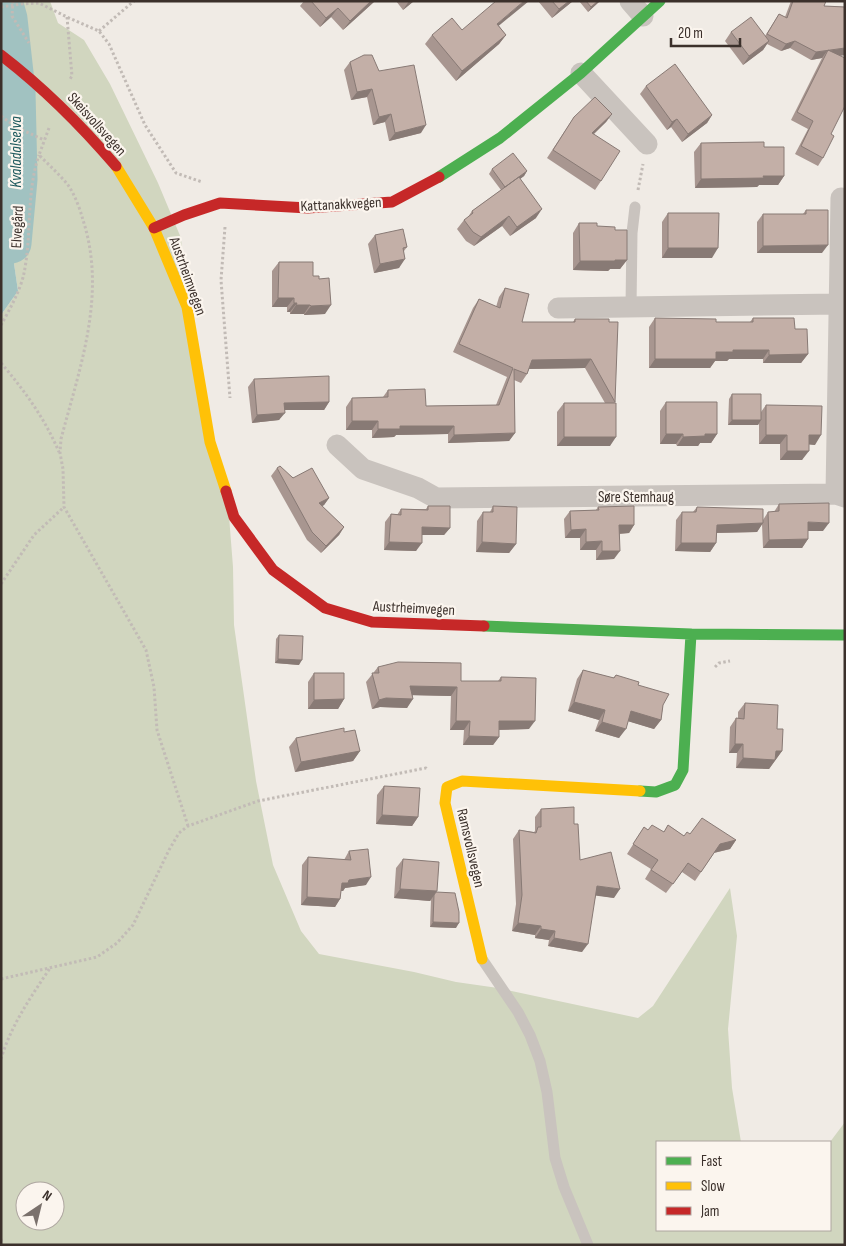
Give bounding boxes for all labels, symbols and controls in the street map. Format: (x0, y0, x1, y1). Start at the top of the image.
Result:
scale bar (671, 15, 740, 47)
text: 20 m (678, 24, 703, 43)
street label: Skeisvollsvegen (63, 89, 130, 160)
water label: Kvaladalselva (7, 116, 26, 188)
street label: Kattanakkvegen (300, 193, 382, 216)
street label: Elvegård (7, 205, 28, 249)
street label: Austrheimvegen (164, 234, 210, 318)
street label: Søre Stemhaug (598, 488, 674, 507)
street label: Austrheimvegen (372, 597, 455, 620)
street label: Ramsvollsvegen (452, 807, 489, 889)
legend (656, 1141, 831, 1231)
text: Fast (701, 1152, 723, 1171)
text: Slow (701, 1177, 725, 1196)
north arrow (15, 1181, 65, 1231)
text: N (39, 1187, 55, 1205)
text: Jam (700, 1202, 719, 1221)

